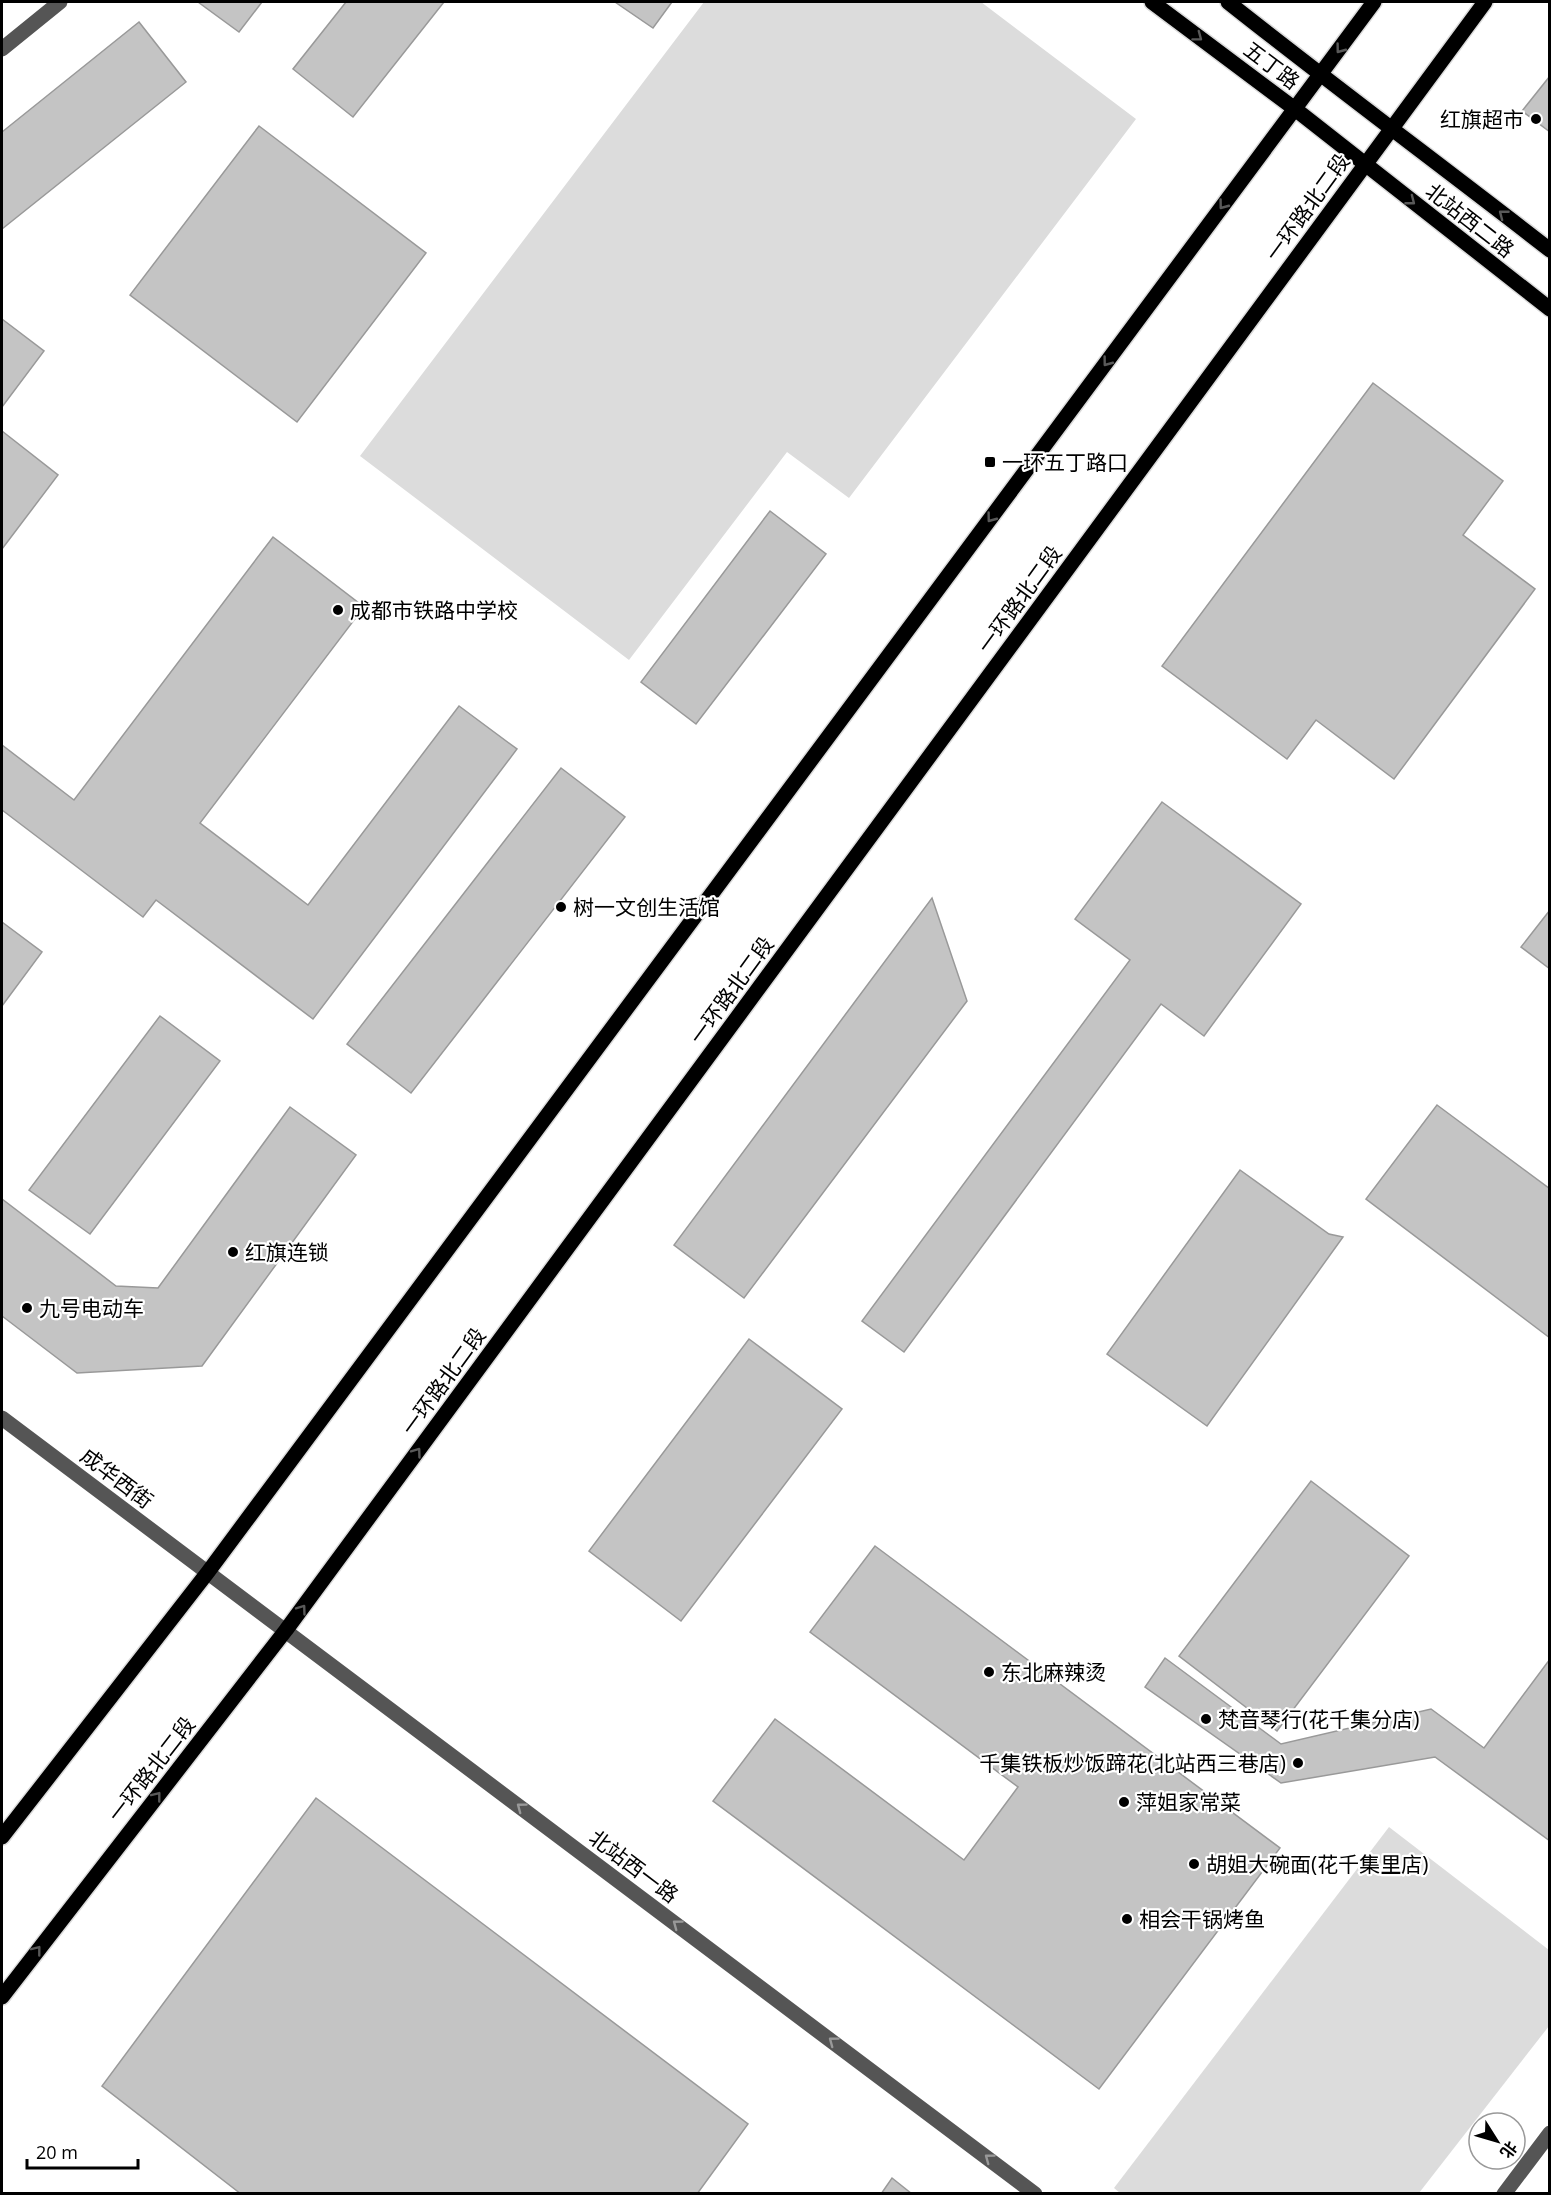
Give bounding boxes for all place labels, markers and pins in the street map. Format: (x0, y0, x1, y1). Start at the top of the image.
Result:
place label: 红旗超市 (1440, 105, 1524, 133)
marker: 红旗超市 (1529, 112, 1543, 126)
place label: 一环五丁路口 (1002, 448, 1128, 476)
marker: 一环五丁路口 (983, 455, 997, 469)
place label: 成都市铁路中学校 (350, 596, 518, 624)
marker: 成都市铁路中学校 (331, 603, 345, 617)
place label: 树一文创生活馆 (573, 893, 720, 921)
marker: 树一文创生活馆 (554, 900, 568, 914)
place label: 红旗连锁 (245, 1238, 329, 1266)
marker: 红旗连锁 (226, 1245, 240, 1259)
place label: 九号电动车 (39, 1294, 144, 1322)
marker: 九号电动车 (20, 1301, 34, 1315)
place label: 东北麻辣烫 (1001, 1658, 1106, 1686)
marker: 东北麻辣烫 (982, 1665, 996, 1679)
place label: 梵音琴行(花千集分店) (1218, 1705, 1419, 1733)
marker: 梵音琴行(花千集分店) (1199, 1712, 1213, 1726)
place label: 千集铁板炒饭蹄花(北站西三巷店) (980, 1749, 1286, 1777)
marker: 千集铁板炒饭蹄花(北站西三巷店) (1291, 1756, 1305, 1770)
place label: 萍姐家常菜 (1136, 1788, 1241, 1816)
marker: 萍姐家常菜 (1117, 1795, 1131, 1809)
place label: 胡姐大碗面(花千集里店) (1206, 1850, 1428, 1878)
marker: 胡姐大碗面(花千集里店) (1187, 1857, 1201, 1871)
place label: 相会干锅烤鱼 (1139, 1905, 1265, 1933)
marker: 相会干锅烤鱼 (1120, 1912, 1134, 1926)

